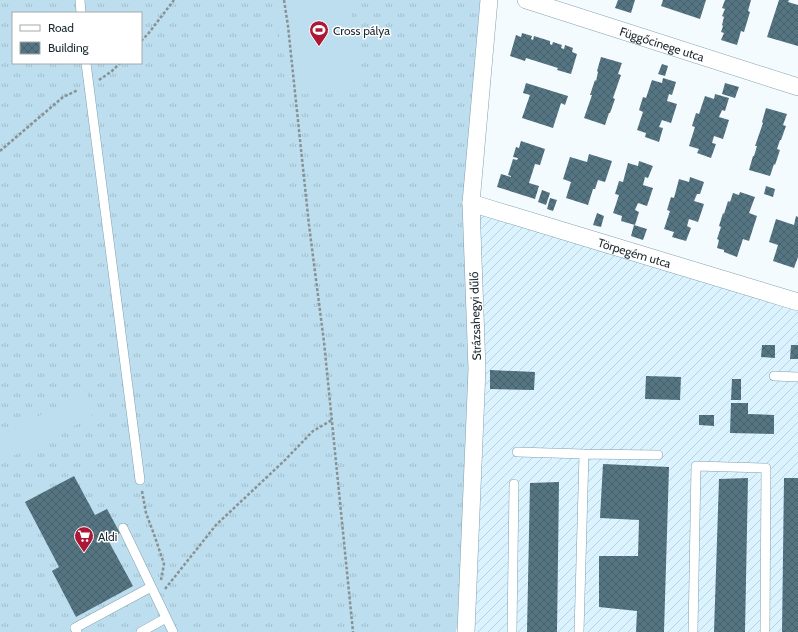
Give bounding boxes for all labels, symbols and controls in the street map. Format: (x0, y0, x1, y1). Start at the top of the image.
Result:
legend (12, 12, 142, 64)
sports icon: Cross pálya (308, 19, 330, 47)
text: Road (48, 20, 74, 35)
place label: Cross pálya (333, 23, 390, 38)
street label: Függőcinege utca (618, 23, 707, 64)
text: Building (48, 40, 90, 55)
street label: Törpegém utca (596, 234, 673, 271)
street label: Strázsahegyi dűlő (466, 271, 484, 361)
supermarket icon: Aldi (73, 525, 95, 553)
place label: Aldi (98, 529, 117, 544)

